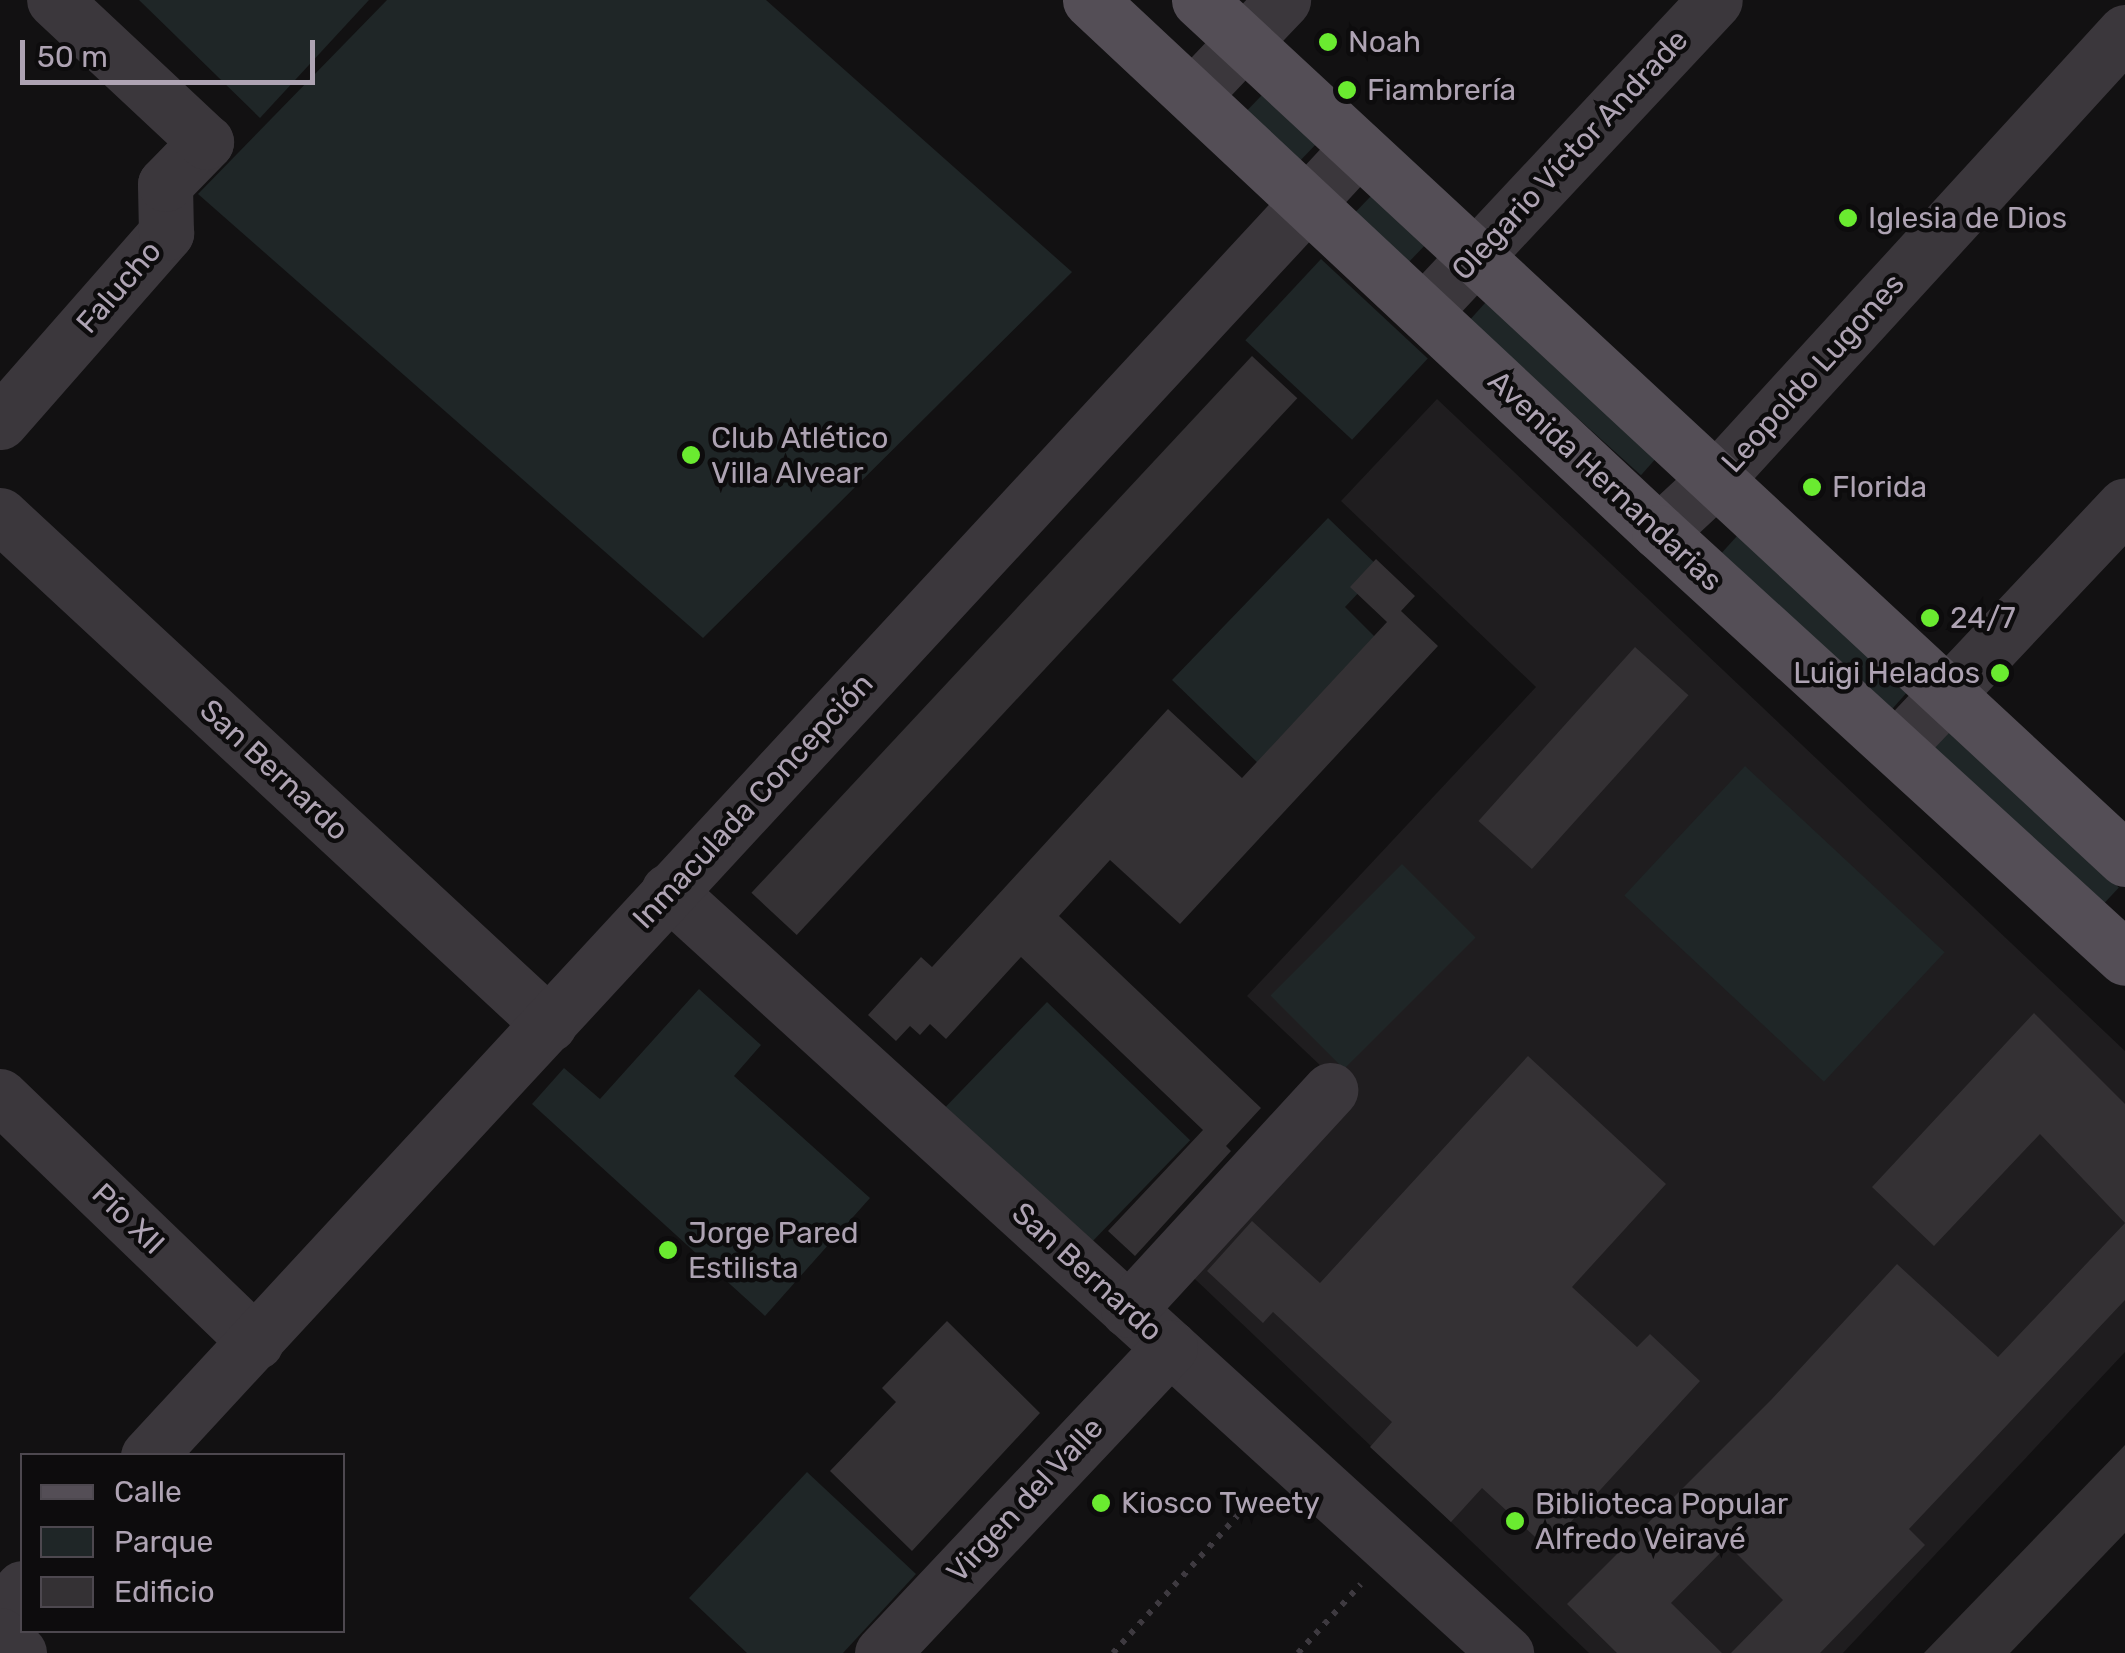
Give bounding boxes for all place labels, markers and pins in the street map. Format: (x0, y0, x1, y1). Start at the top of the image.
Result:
place label: Noah (1348, 24, 1421, 60)
marker: Noah (1317, 31, 1339, 53)
place label: Fiambrería (1367, 72, 1516, 108)
marker: Fiambrería (1336, 79, 1358, 101)
place label: Iglesia de Dios (1868, 200, 2067, 236)
marker: Iglesia de Dios (1837, 207, 1859, 229)
place label: Club Atlético Villa Alvear (711, 420, 889, 490)
marker: Club Atlético Villa Alvear (680, 444, 702, 466)
place label: Florida (1832, 469, 1927, 505)
marker: Florida (1801, 476, 1823, 498)
place label: 24/7 (1950, 600, 2016, 636)
marker: 24/7 (1919, 607, 1941, 629)
place label: Luigi Helados (1793, 655, 1980, 691)
marker: Luigi Helados (1989, 662, 2011, 684)
place label: Jorge Pared Estilista (688, 1215, 859, 1286)
marker: Jorge Pared Estilista (657, 1239, 679, 1261)
place label: Kiosco Tweety (1121, 1485, 1321, 1521)
place label: Biblioteca Popular Alfredo Veiravé (1535, 1486, 1788, 1556)
marker: Kiosco Tweety (1090, 1492, 1112, 1514)
marker: Biblioteca Popular Alfredo Veiravé (1504, 1510, 1526, 1532)

